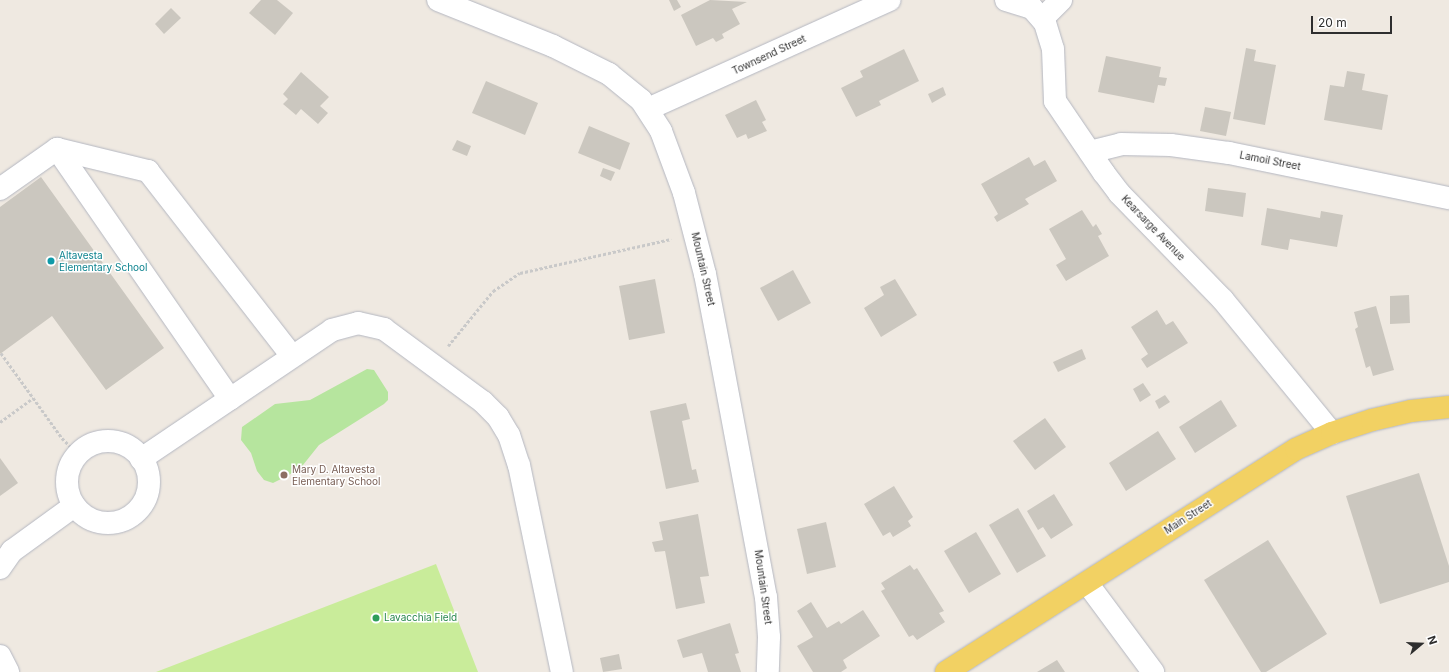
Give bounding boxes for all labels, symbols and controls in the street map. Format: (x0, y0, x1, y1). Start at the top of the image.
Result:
scale bar (1313, 8, 1394, 34)
text: 20 m (1318, 15, 1347, 30)
street label: Townsend Street (730, 33, 808, 77)
street label: Lamoil Street (1238, 149, 1302, 173)
street label: Kearsarge Avenue (1119, 193, 1187, 263)
street label: Mountain Street (689, 231, 717, 307)
place label: Altavesta Elementary School (59, 249, 148, 272)
marker: Altavesta Elementary School (46, 256, 56, 266)
place label: Mary D. Altavesta Elementary School (292, 463, 381, 486)
marker: Mary D. Altavesta Elementary School (279, 470, 289, 480)
street label: Main Street (1162, 497, 1214, 537)
street label: Mountain Street (752, 549, 774, 625)
place label: Lavacchia Field (384, 612, 457, 624)
marker: Lavacchia Field (371, 613, 381, 623)
north arrow (1401, 624, 1441, 664)
text: N (1424, 634, 1440, 646)

